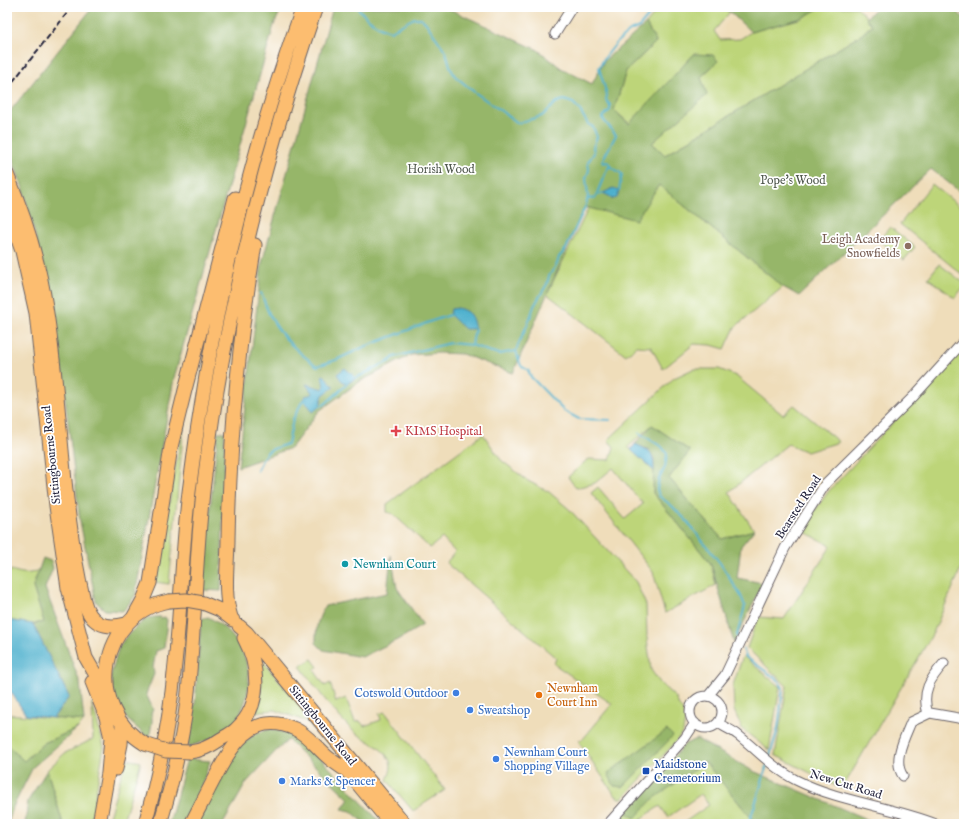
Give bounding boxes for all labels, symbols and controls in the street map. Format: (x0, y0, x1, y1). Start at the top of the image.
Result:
park label: Horish Wood (407, 162, 475, 177)
park label: Pope's Wood (760, 173, 826, 189)
place label: Leigh Academy Snowfields (822, 232, 900, 261)
marker: Leigh Academy Snowfields (903, 241, 913, 251)
street label: Sittingbourne Road (39, 404, 64, 505)
place label: KIMS Hospital (405, 424, 483, 440)
marker: KIMS Hospital (390, 425, 402, 437)
street label: Bearsted Road (772, 472, 825, 542)
place label: Newnham Court (353, 557, 436, 572)
marker: Newnham Court (340, 559, 350, 569)
place label: Newnham Court Inn (547, 681, 598, 710)
street label: Sittingbourne Road (286, 682, 360, 769)
place label: Cotswold Outdoor (354, 686, 449, 701)
marker: Cotswold Outdoor (451, 688, 461, 698)
marker: Newnham Court Inn (534, 690, 544, 700)
place label: Sweatshop (478, 703, 531, 719)
marker: Sweatshop (465, 705, 475, 715)
place label: Newnham Court Shopping Village (504, 745, 590, 775)
marker: Newnham Court Shopping Village (491, 754, 501, 764)
place label: Maidstone Cremetorium (654, 757, 721, 786)
marker: Maidstone Cremetorium (641, 766, 651, 776)
street label: New Cut Road (808, 766, 884, 803)
place label: Marks & Spencer (290, 774, 376, 790)
marker: Marks & Spencer (277, 776, 287, 786)

